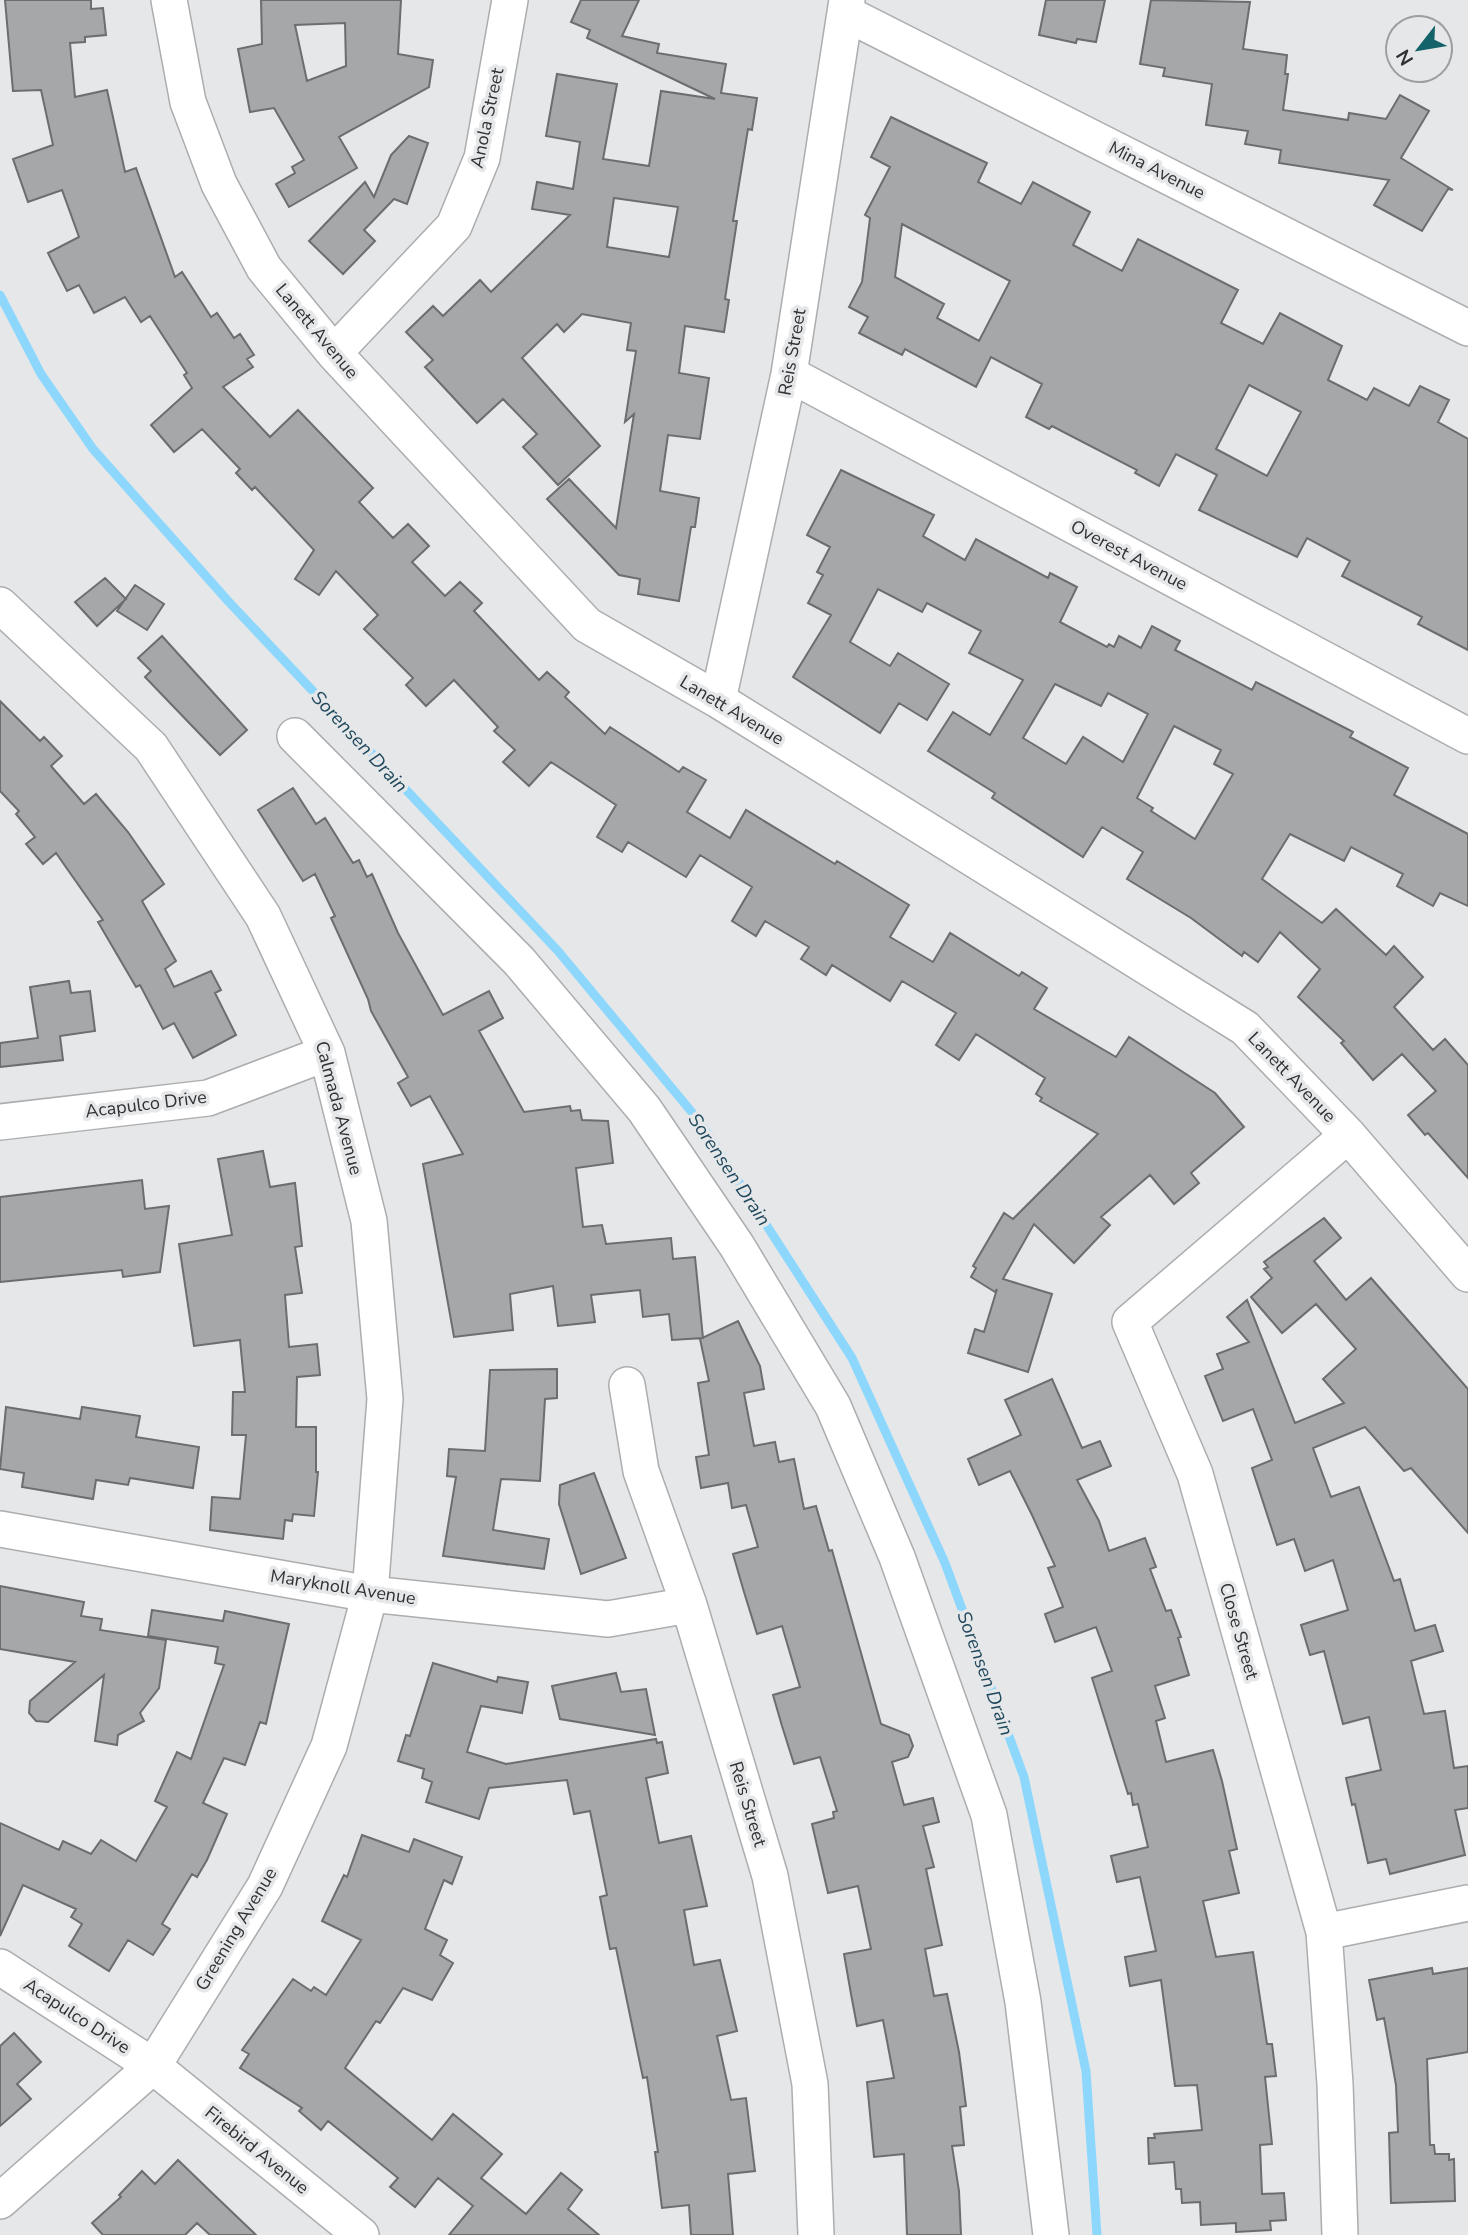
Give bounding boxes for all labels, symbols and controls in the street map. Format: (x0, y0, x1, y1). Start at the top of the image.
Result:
north arrow (1384, 14, 1454, 84)
text: N (1390, 44, 1420, 70)
street label: Anola Street (465, 65, 509, 170)
street label: Mina Avenue (1105, 135, 1209, 205)
street label: Lanett Avenue (270, 278, 364, 384)
street label: Reis Street (773, 306, 812, 397)
street label: Overest Avenue (1066, 514, 1192, 596)
street label: Lanett Avenue (676, 669, 788, 751)
water label: Sorensen Drain (305, 685, 413, 798)
street label: Lanett Avenue (1243, 1026, 1341, 1128)
street label: Calmada Avenue (310, 1038, 368, 1178)
street label: Acapulco Drive (84, 1085, 208, 1123)
water label: Sorensen Drain (682, 1108, 777, 1231)
street label: Maryknoll Avenue (269, 1564, 417, 1610)
street label: Close Street (1214, 1580, 1264, 1683)
water label: Sorensen Drain (950, 1607, 1020, 1739)
street label: Reis Street (724, 1758, 773, 1850)
street label: Greening Avenue (190, 1863, 282, 1995)
street label: Acapulco Drive (19, 1973, 135, 2059)
street label: Firebird Avenue (200, 2101, 314, 2199)

